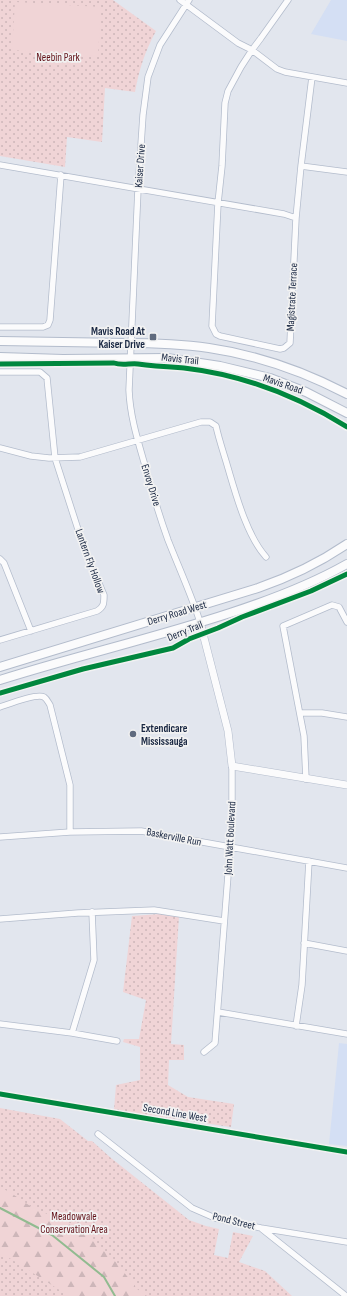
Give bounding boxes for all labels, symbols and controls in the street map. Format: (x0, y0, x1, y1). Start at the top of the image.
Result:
park label: Neebin Park (36, 51, 81, 64)
street label: Kaiser Drive (132, 144, 148, 188)
street label: Magistrate Terrace (284, 262, 300, 332)
place label: Mavis Road At Kaiser Drive (91, 325, 145, 351)
marker: Mavis Road At Kaiser Drive (148, 332, 158, 342)
street label: Mavis Trail (161, 351, 199, 367)
street label: Mavis Road (261, 371, 305, 397)
street label: Envoy Drive (138, 463, 164, 507)
street label: Lantern Fly Hollow (72, 527, 108, 595)
street label: Derry Road West (146, 598, 209, 628)
street label: Derry Trail (165, 618, 205, 644)
place label: Extendicare Mississauga (141, 722, 188, 748)
marker: Extendicare Mississauga (128, 729, 138, 739)
street label: John Watt Boulevard (222, 800, 238, 876)
street label: Baskerville Run (145, 825, 203, 849)
street label: Second Line West (142, 1101, 209, 1125)
street label: Pond Street (211, 1209, 257, 1233)
park label: Meadowvale Conservation Area (40, 1210, 108, 1236)

